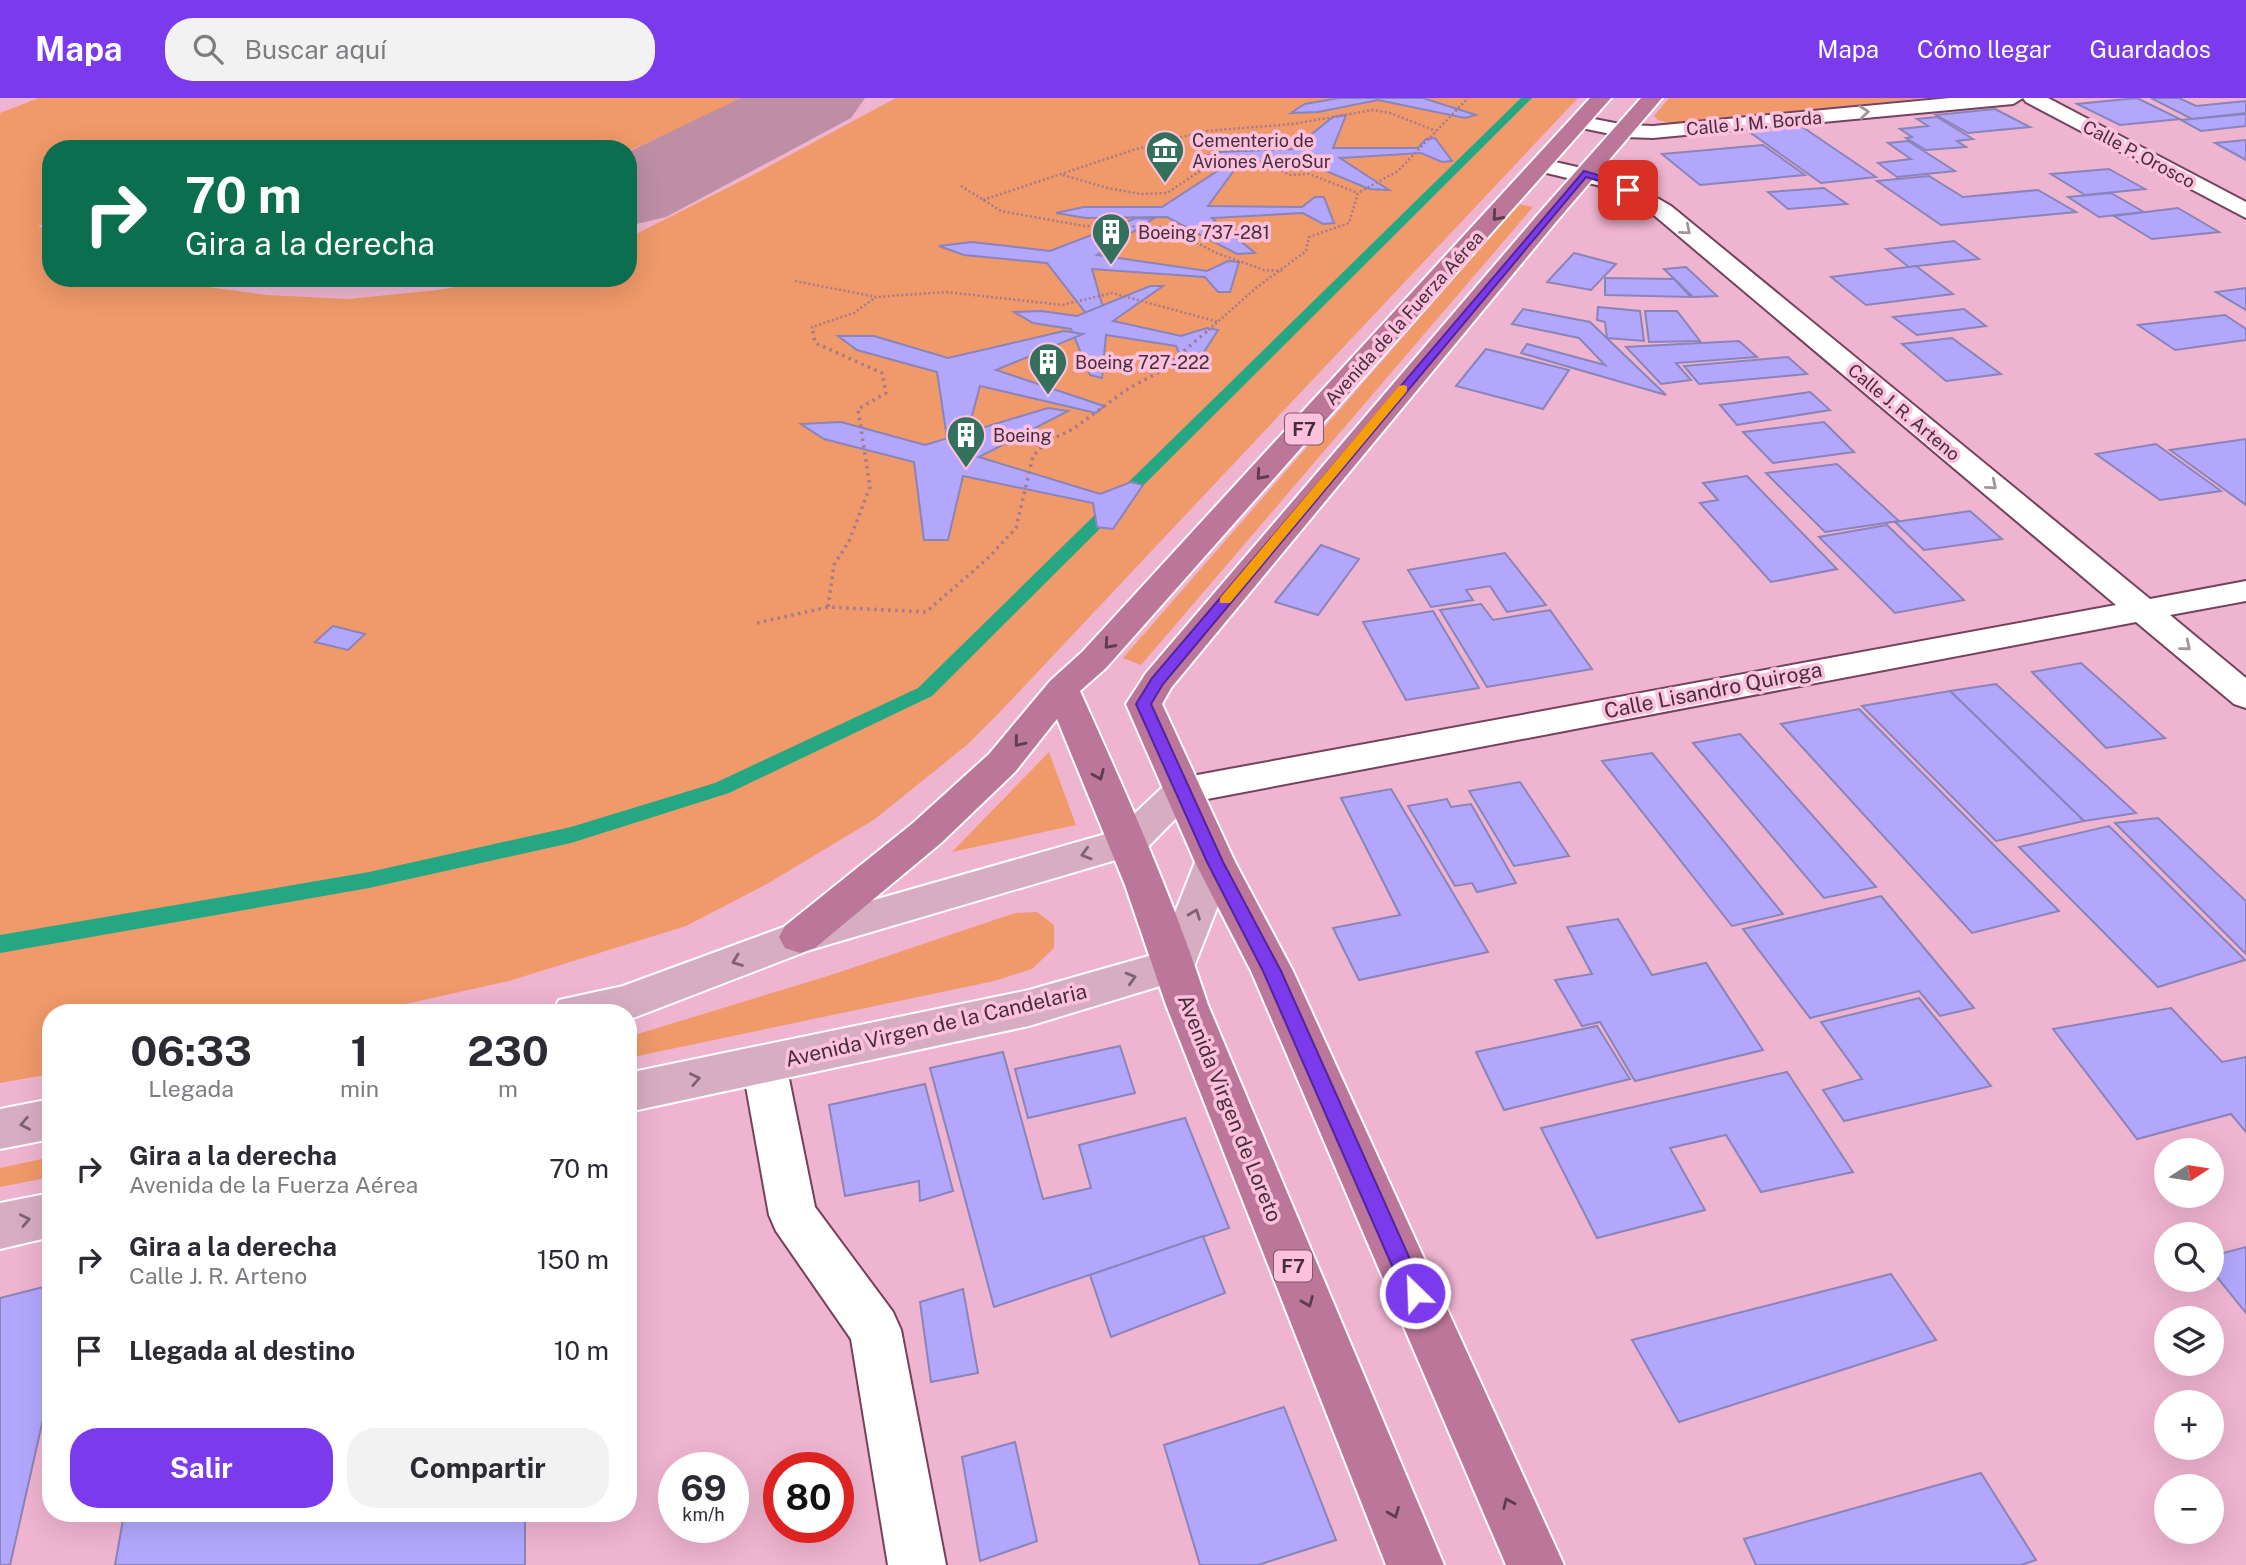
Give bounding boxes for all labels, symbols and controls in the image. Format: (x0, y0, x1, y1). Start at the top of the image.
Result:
search box (165, 18, 655, 81)
text: Mapa (35, 30, 123, 68)
icon: search (189, 30, 227, 68)
text: Buscar aquí (245, 34, 386, 65)
text: Mapa (1817, 35, 1879, 63)
text: Cómo llegar (1917, 35, 2051, 63)
text: Guardados (2089, 35, 2211, 63)
one-way arrow (1858, 105, 1869, 120)
street label: Calle J. M. Borda (1685, 107, 1823, 139)
street label: Calle P. Orosco (2079, 116, 2199, 192)
museum icon: Cementerio de Aviones AeroSur (1144, 129, 1186, 184)
place label: Cementerio de Aviones AeroSur (1192, 130, 1331, 172)
pin (1598, 160, 1658, 220)
text: 70 m (185, 166, 302, 224)
icon: right (70, 168, 161, 259)
icon: arrive (1609, 171, 1647, 209)
one-way arrow (1492, 208, 1505, 221)
building icon: Boeing 737-281 (1090, 211, 1132, 266)
place label: Boeing 737-281 (1138, 222, 1270, 243)
one-way arrow (1677, 222, 1690, 234)
text: Gira a la derecha (185, 225, 435, 262)
street label: Avenida de la Fuerza Aérea (1320, 227, 1488, 409)
building icon: Boeing 727-222 (1027, 341, 1069, 396)
place label: Boeing 727-222 (1075, 352, 1210, 373)
street label: Calle J. R. Arteno (1844, 359, 1964, 465)
building icon: Boeing (945, 414, 987, 469)
road number: F7 (1285, 414, 1323, 444)
place label: Boeing (993, 425, 1052, 446)
one-way arrow (1257, 467, 1270, 480)
one-way arrow (1984, 477, 1997, 489)
one-way arrow (1104, 636, 1117, 649)
one-way arrow (2178, 638, 2190, 651)
street label: Calle Lisandro Quiroga (1602, 657, 1824, 723)
one-way arrow (1015, 734, 1027, 747)
one-way arrow (1091, 767, 1105, 780)
one-way arrow (1081, 846, 1093, 861)
one-way arrow (1187, 908, 1201, 920)
one-way arrow (731, 953, 743, 967)
one-way arrow (1125, 972, 1137, 987)
street label: Avenida Virgen de la Candelaria (783, 978, 1089, 1072)
street label: Avenida Virgen de Loreto (1173, 991, 1287, 1225)
text: 06:33 (130, 1026, 252, 1075)
text: 1 (351, 1026, 369, 1075)
text: 230 (467, 1026, 549, 1075)
one-way arrow (689, 1072, 701, 1087)
text: Llegada (148, 1075, 234, 1102)
text: min (340, 1075, 379, 1102)
text: m (498, 1075, 518, 1102)
one-way arrow (19, 1116, 31, 1131)
north arrow (2154, 1138, 2224, 1208)
map controls (2154, 1138, 2224, 1544)
text: Gira a la derecha (129, 1140, 337, 1171)
icon: right (70, 1150, 108, 1188)
text: 70 m (549, 1153, 609, 1184)
text: Avenida de la Fuerza Aérea (129, 1171, 418, 1198)
one-way arrow (19, 1214, 31, 1229)
button: search (2154, 1222, 2224, 1292)
text: Gira a la derecha (129, 1231, 337, 1262)
icon: right (70, 1241, 108, 1279)
text: 150 m (537, 1244, 609, 1275)
road number: F7 (1274, 1250, 1312, 1282)
position arrow (1378, 1256, 1452, 1330)
text: Calle J. R. Arteno (129, 1262, 307, 1289)
one-way arrow (1300, 1296, 1314, 1308)
button: layers (2154, 1306, 2224, 1376)
icon: arrive (70, 1332, 108, 1370)
text: Llegada al destino (129, 1335, 355, 1366)
text: 10 m (554, 1335, 609, 1366)
button: + (2154, 1390, 2224, 1460)
button: Salir (70, 1428, 333, 1508)
button: Compartir (347, 1428, 609, 1508)
speed limit sign: 80 (763, 1452, 854, 1543)
text: 69 (680, 1468, 727, 1509)
button: − (2154, 1474, 2224, 1544)
one-way arrow (1502, 1497, 1516, 1510)
text: km/h (682, 1504, 725, 1525)
one-way arrow (1386, 1505, 1400, 1518)

